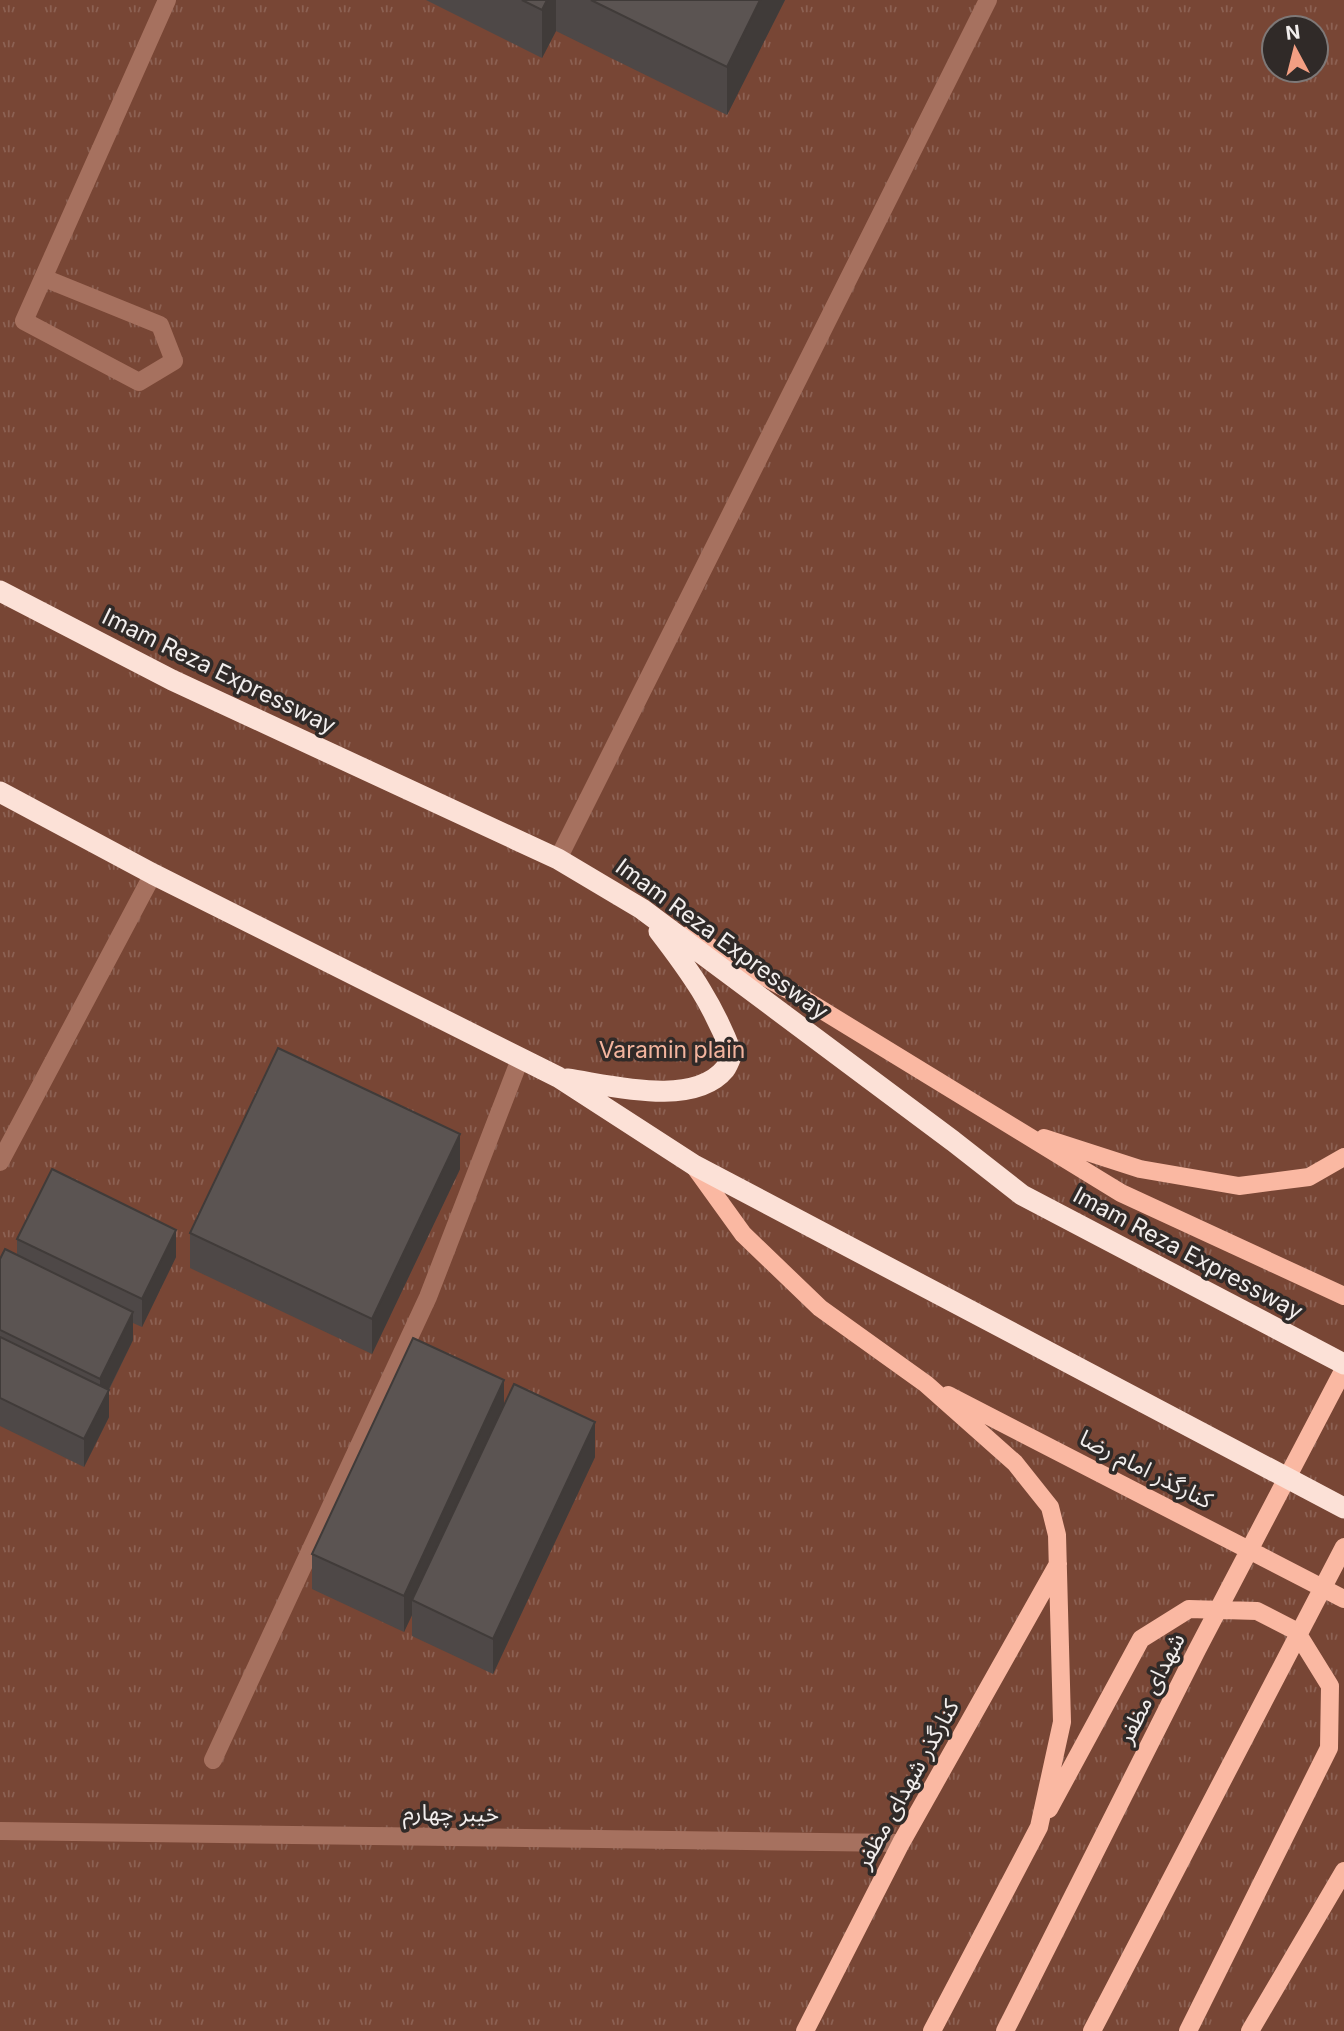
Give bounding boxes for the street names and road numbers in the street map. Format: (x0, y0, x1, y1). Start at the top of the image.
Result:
street label: Imam Reza Expressway (98, 602, 340, 740)
street label: Imam Reza Expressway (610, 852, 834, 1026)
street label: Imam Reza Expressway (1068, 1180, 1308, 1326)
street label: کنارگذر امام رضا (1073, 1424, 1218, 1518)
street label: شهدای مظفر (1111, 1628, 1191, 1749)
street label: کنارگذر شهدای مظفر (849, 1694, 965, 1874)
street label: خیبر چهارم (403, 1798, 499, 1832)

